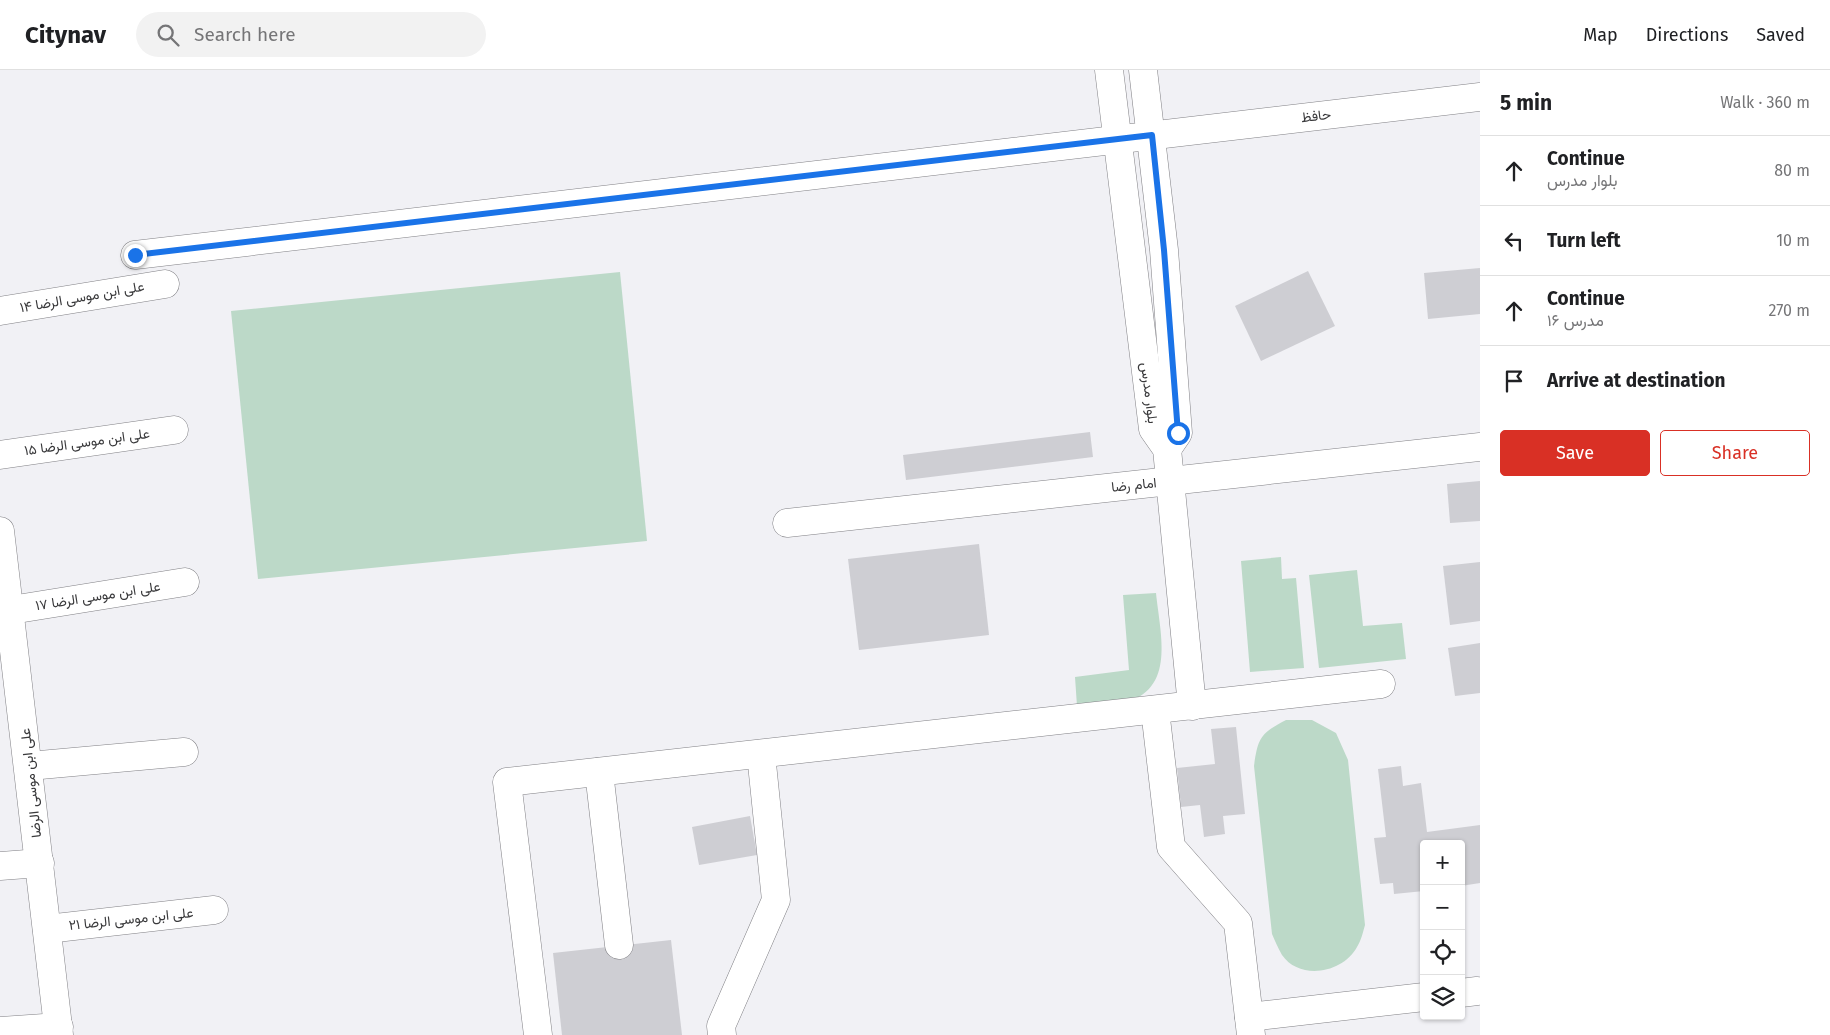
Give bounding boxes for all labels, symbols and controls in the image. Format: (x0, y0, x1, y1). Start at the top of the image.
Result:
search box (136, 12, 486, 57)
text: Citynav (25, 21, 106, 49)
icon: search (154, 21, 182, 49)
text: Search here (194, 23, 296, 46)
text: Map (1583, 24, 1618, 46)
text: Directions (1646, 24, 1728, 46)
text: Saved (1756, 24, 1805, 46)
text: 5 min (1500, 90, 1552, 116)
text: Walk · 360 m (1720, 93, 1810, 112)
street label: حافظ (1300, 106, 1332, 126)
text: Continue (1547, 147, 1625, 170)
icon: ahead (1500, 157, 1528, 185)
text: 80 m (1774, 161, 1810, 180)
text: بلوار مدرس (1547, 171, 1618, 190)
icon: left (1500, 227, 1528, 255)
text: Turn left (1547, 229, 1621, 252)
text: 10 m (1776, 231, 1810, 250)
route end (124, 244, 147, 267)
street label: علی ابن موسی الرضا ۱۴ (18, 278, 146, 316)
text: Continue (1547, 287, 1625, 310)
icon: ahead (1500, 297, 1528, 325)
text: 270 m (1768, 301, 1810, 320)
text: مدرس ۱۶ (1547, 311, 1604, 330)
street label: بلوار مدرس (1137, 361, 1161, 425)
icon: arrive (1500, 367, 1528, 395)
text: Arrive at destination (1547, 369, 1726, 392)
route start (1167, 422, 1190, 445)
street label: علی ابن موسی الرضا ۱۵ (23, 425, 151, 459)
button: Save (1500, 430, 1650, 476)
button: Share (1660, 430, 1810, 476)
street label: امام رضا (1110, 474, 1158, 496)
street label: علی ابن موسی الرضا ۱۷ (34, 578, 162, 614)
street label: علی ابن موسی الرضا (17, 727, 45, 839)
map controls (1420, 840, 1465, 1020)
button: + (1420, 840, 1465, 885)
button: − (1420, 885, 1465, 930)
street label: علی ابن موسی الرضا ۲۱ (68, 904, 194, 934)
button: locate (1420, 930, 1465, 975)
button: layers (1420, 975, 1465, 1020)

